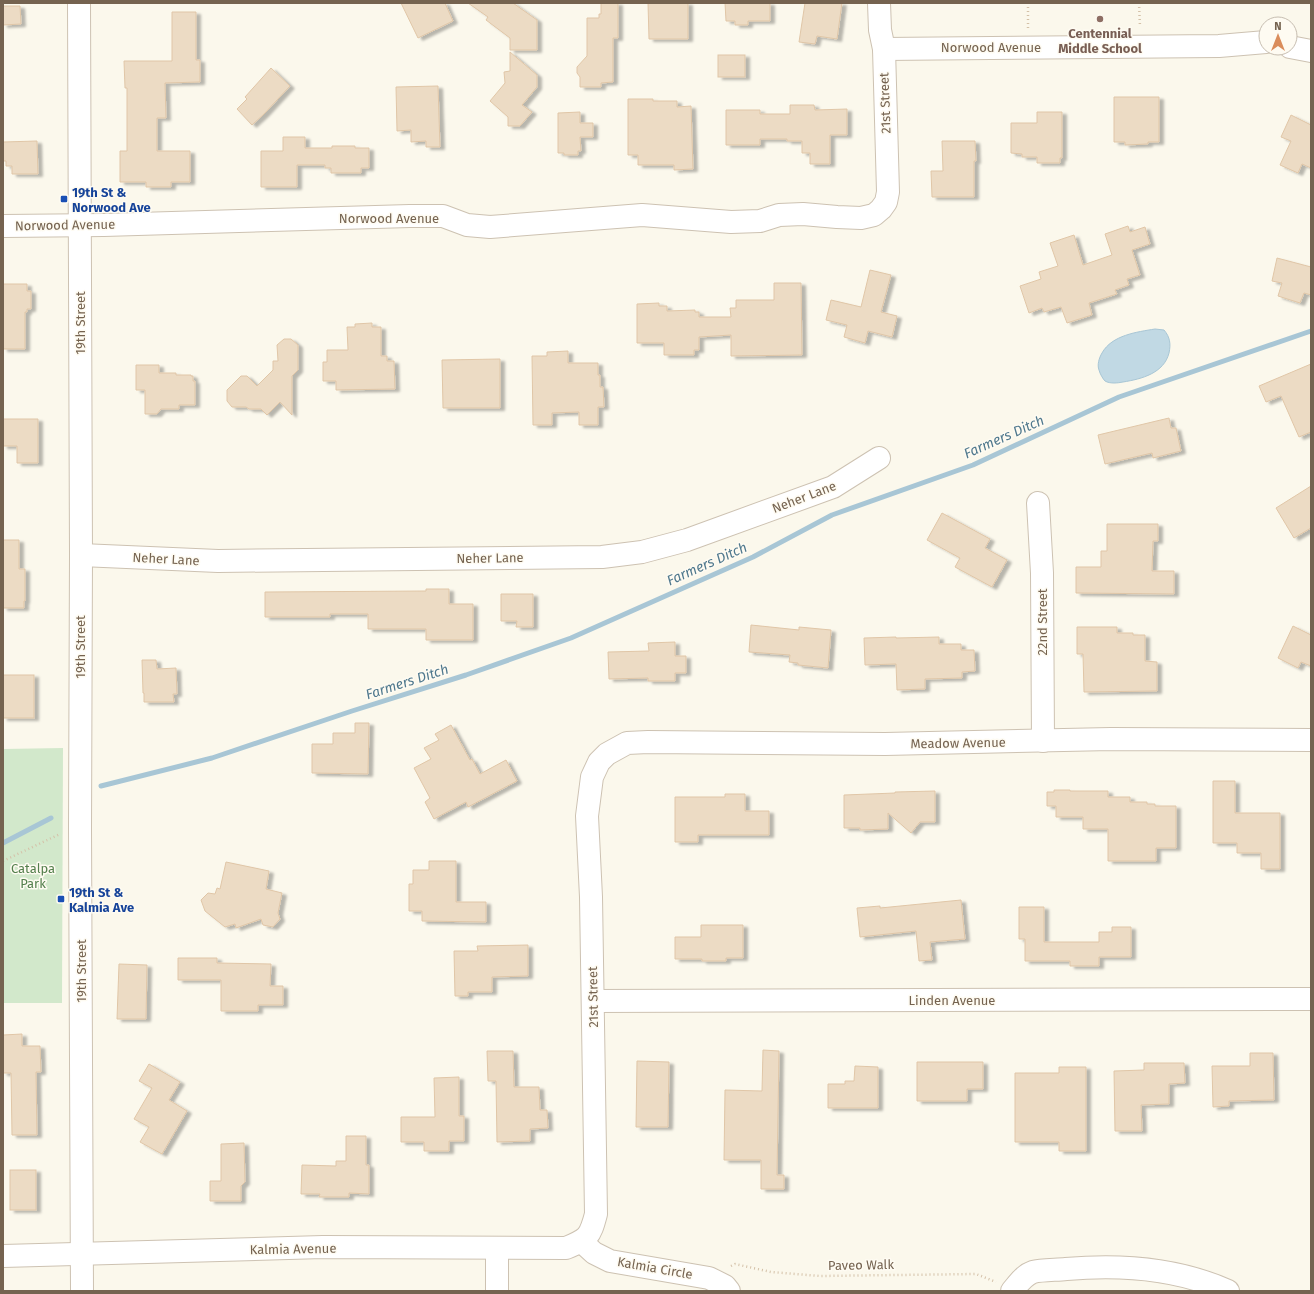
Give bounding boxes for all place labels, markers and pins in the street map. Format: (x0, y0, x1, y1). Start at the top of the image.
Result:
marker: Centennial Middle School (1095, 14, 1105, 24)
place label: Centennial Middle School (1058, 26, 1142, 56)
place label: 19th St & Norwood Ave (72, 185, 151, 215)
marker: 19th St & Norwood Ave (59, 194, 69, 204)
place label: 19th St & Kalmia Ave (69, 885, 134, 915)
marker: 19th St & Kalmia Ave (56, 894, 66, 904)

